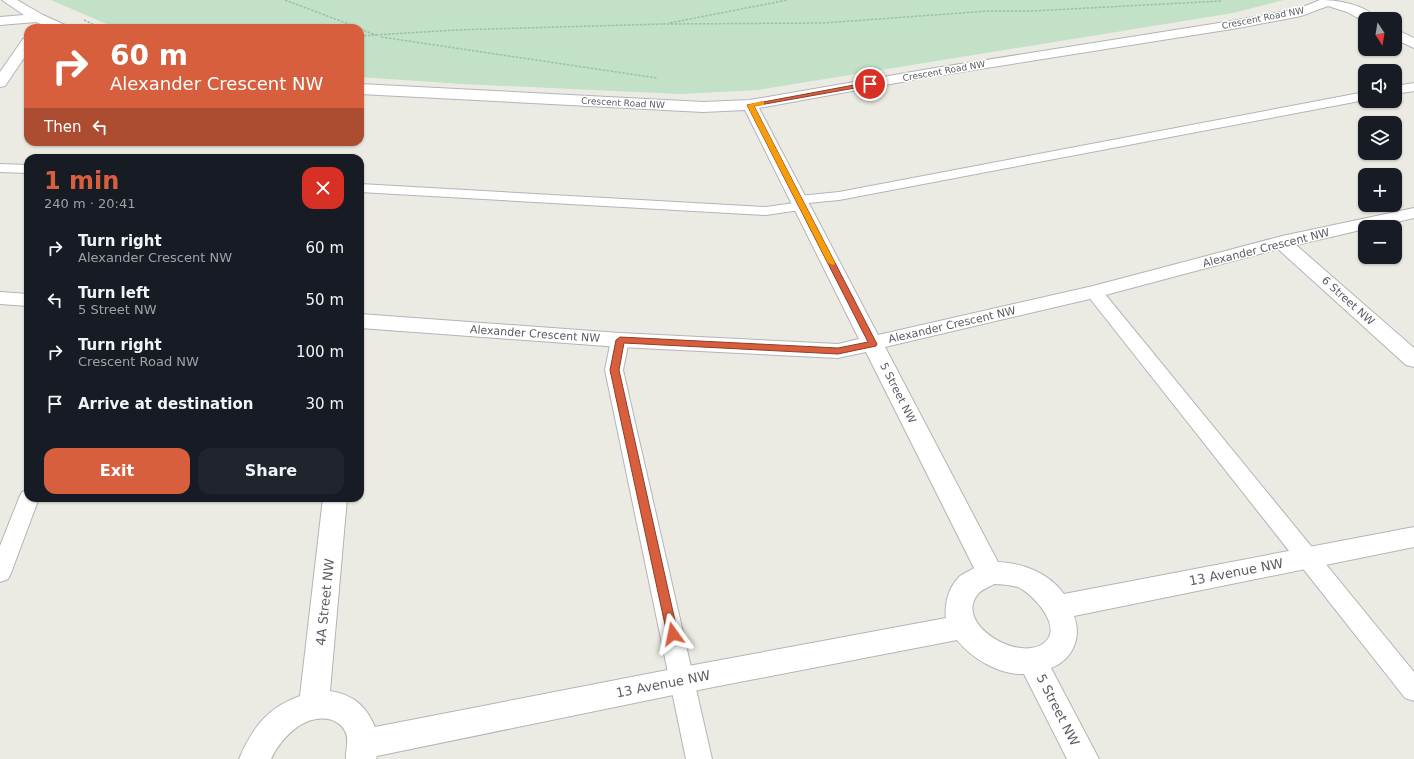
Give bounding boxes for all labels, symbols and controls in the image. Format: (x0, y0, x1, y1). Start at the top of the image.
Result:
street label: Crescent Road NW (1221, 5, 1305, 31)
north arrow (1358, 12, 1402, 56)
map controls (1358, 12, 1402, 264)
text: 60 m (110, 39, 188, 72)
icon: right (44, 40, 96, 92)
street label: Crescent Road NW (902, 59, 986, 83)
button: sound (1358, 64, 1402, 108)
pin (853, 67, 887, 101)
text: Alexander Crescent NW (110, 73, 323, 94)
icon: arrive (859, 73, 881, 95)
street label: Crescent Road NW (581, 96, 665, 110)
icon: left (89, 116, 111, 138)
button: layers (1358, 116, 1402, 160)
text: Then (44, 118, 81, 136)
text: 1 min (44, 167, 119, 195)
button: close (302, 167, 344, 209)
button: + (1358, 168, 1402, 212)
text: 240 m · 20:41 (44, 196, 135, 211)
button: − (1358, 220, 1402, 264)
street label: Alexander Crescent NW (1201, 226, 1331, 270)
text: Turn right (78, 232, 162, 250)
icon: right (44, 237, 66, 259)
text: 60 m (306, 239, 344, 257)
text: Alexander Crescent NW (78, 250, 232, 265)
street label: 6 Street NW (1319, 274, 1377, 328)
text: Turn left (78, 284, 150, 302)
icon: left (44, 289, 66, 311)
text: 50 m (306, 291, 344, 309)
text: 5 Street NW (78, 302, 157, 317)
street label: Alexander Crescent NW (887, 304, 1017, 346)
street label: Alexander Crescent NW (470, 323, 601, 345)
text: Turn right (78, 336, 162, 354)
icon: right (44, 341, 66, 363)
text: 100 m (296, 343, 344, 361)
text: Crescent Road NW (78, 354, 199, 369)
street label: 5 Street NW (877, 360, 919, 426)
icon: arrive (44, 393, 66, 415)
text: Arrive at destination (78, 395, 253, 413)
text: 30 m (306, 395, 344, 413)
button: Exit (44, 448, 190, 494)
button: Share (198, 448, 344, 494)
street label: 13 Avenue NW (1188, 555, 1285, 588)
street label: 4A Street NW (313, 558, 337, 646)
position arrow (652, 613, 694, 655)
street label: 13 Avenue NW (615, 667, 712, 700)
street label: 5 Street NW (1033, 672, 1083, 749)

